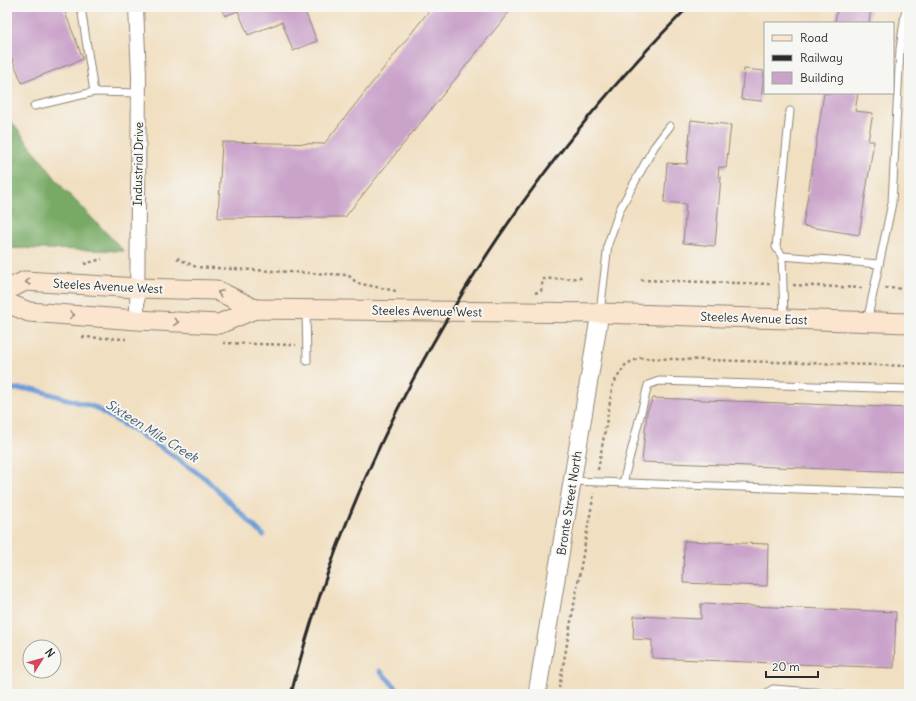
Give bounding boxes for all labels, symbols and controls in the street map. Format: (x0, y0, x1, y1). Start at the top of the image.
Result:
legend (764, 22, 894, 94)
text: Road (800, 30, 828, 45)
text: Railway (800, 50, 843, 65)
text: Building (800, 70, 844, 85)
street label: Industrial Drive (130, 122, 146, 206)
street label: Steeles Avenue West (53, 276, 163, 296)
one-way arrow (25, 278, 32, 287)
one-way arrow (216, 289, 223, 297)
street label: Steeles Avenue West (372, 303, 482, 319)
street label: Steeles Avenue East (700, 309, 808, 327)
one-way arrow (69, 311, 75, 320)
one-way arrow (173, 318, 179, 326)
water label: Sixteen Mile Creek (103, 396, 203, 467)
street label: Bronte Street North (553, 450, 585, 556)
north arrow (22, 639, 62, 679)
text: N (42, 646, 58, 660)
scale bar (766, 653, 818, 679)
text: 20 m (772, 659, 800, 674)

